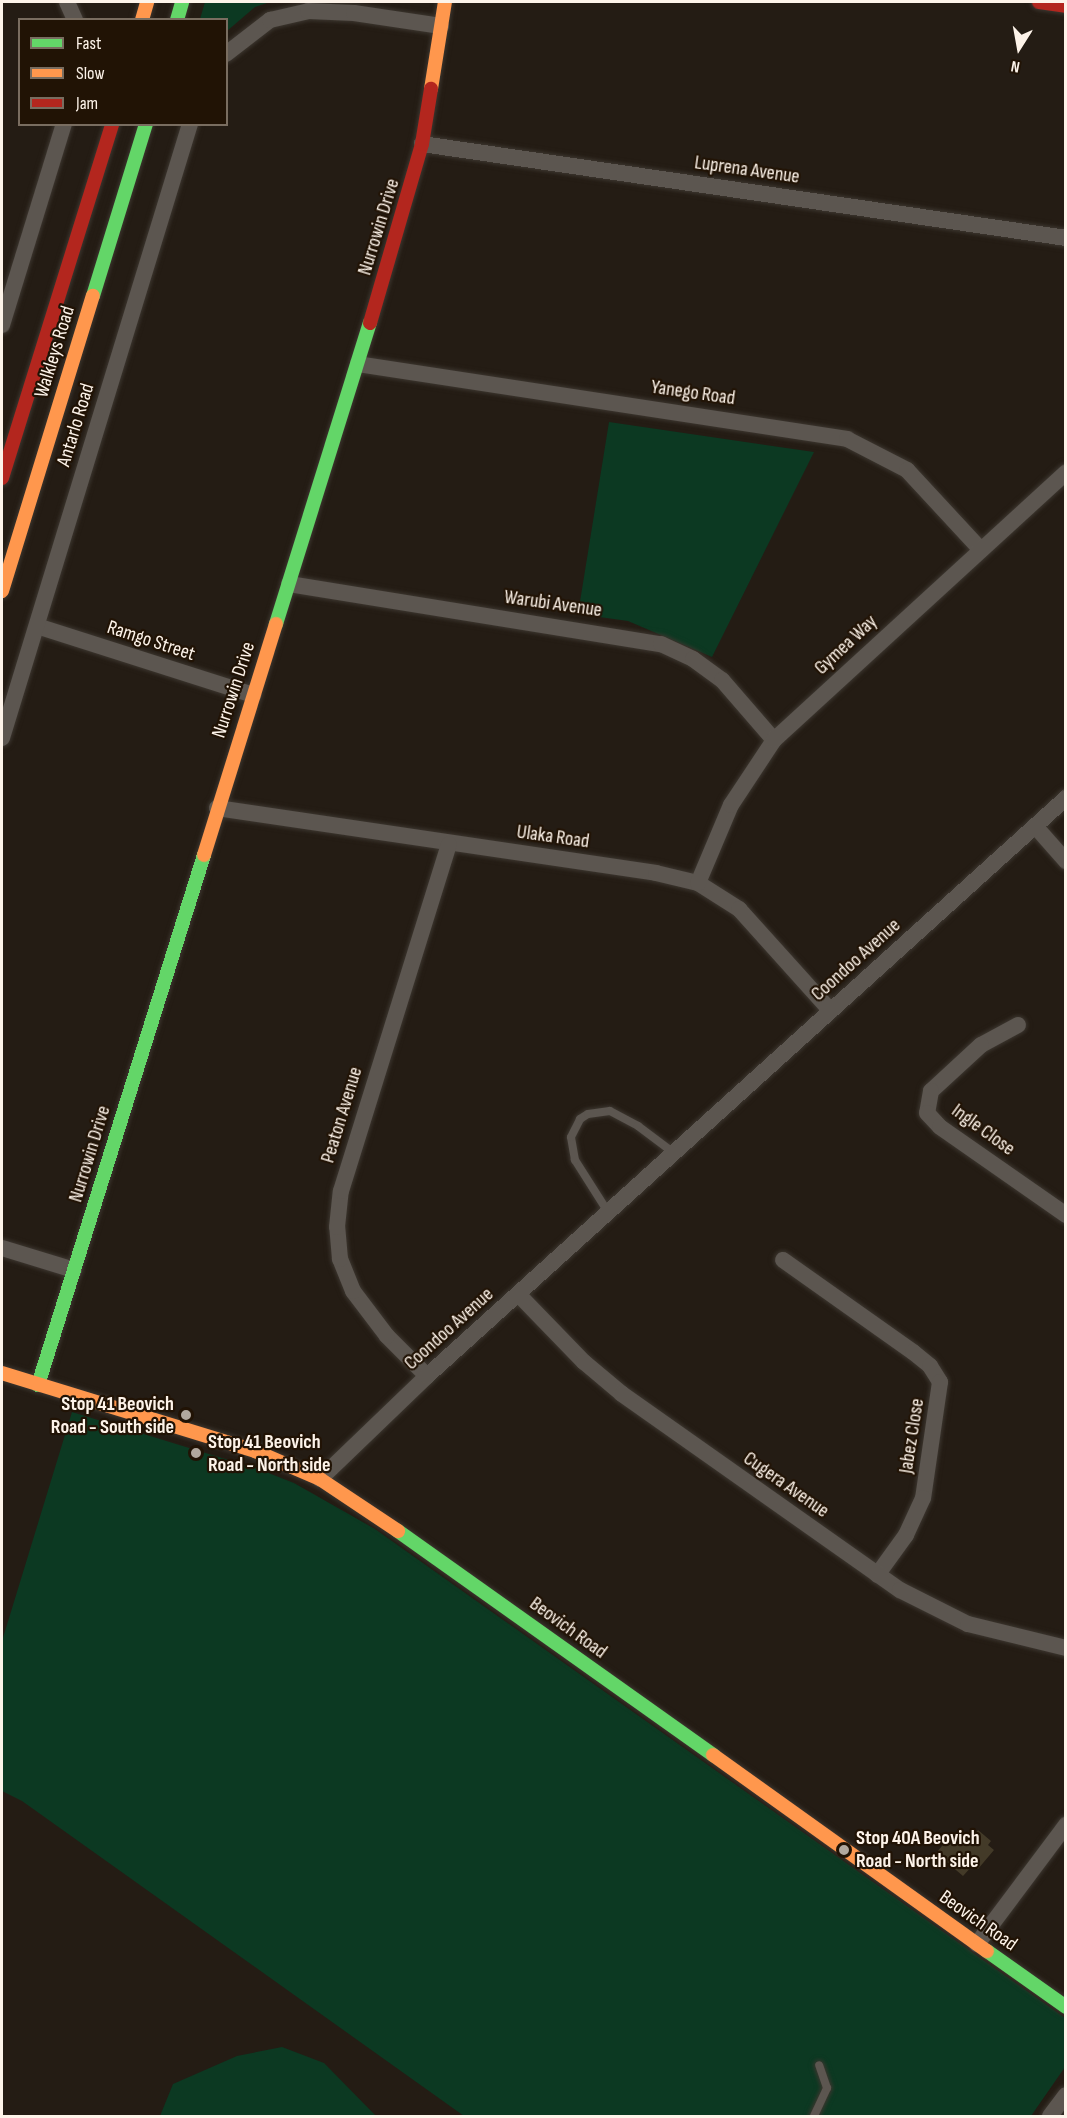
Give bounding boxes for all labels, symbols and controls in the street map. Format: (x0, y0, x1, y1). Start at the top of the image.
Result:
legend (18, 18, 228, 126)
north arrow (989, 18, 1049, 78)
text: Fast (76, 33, 101, 54)
text: N (1009, 56, 1021, 76)
text: Slow (76, 63, 105, 84)
text: Jam (76, 93, 98, 114)
street label: Luprena Avenue (693, 151, 801, 189)
street label: Nurrowin Drive (353, 176, 405, 278)
street label: Walkleys Road (30, 303, 80, 401)
street label: Yanego Road (650, 375, 736, 411)
street label: Antarlo Road (52, 381, 100, 469)
street label: Warubi Avenue (503, 585, 603, 623)
street label: Gymea Way (810, 610, 882, 680)
street label: Ramgo Street (104, 616, 198, 666)
street label: Nurrowin Drive (207, 639, 261, 741)
street label: Ulaka Road (515, 820, 591, 854)
street label: Coondoo Avenue (806, 914, 906, 1006)
street label: Peaton Avenue (316, 1064, 368, 1166)
street label: Ingle Close (947, 1099, 1019, 1161)
street label: Nurrowin Drive (64, 1103, 116, 1205)
street label: Coondoo Avenue (399, 1283, 499, 1375)
place label: Stop 41 Beovich Road - South side (51, 1392, 174, 1439)
street label: Jabez Close (894, 1397, 930, 1475)
marker: Stop 41 Beovich Road - South side (179, 1408, 193, 1422)
place label: Stop 41 Beovich Road - North side (208, 1430, 331, 1477)
marker: Stop 41 Beovich Road - North side (189, 1446, 203, 1460)
street label: Cugera Avenue (739, 1447, 833, 1523)
street label: Beovich Road (525, 1592, 611, 1664)
place label: Stop 40A Beovich Road - North side (856, 1826, 980, 1873)
marker: Stop 40A Beovich Road - North side (837, 1843, 851, 1857)
street label: Beovich Road (934, 1885, 1022, 1957)

